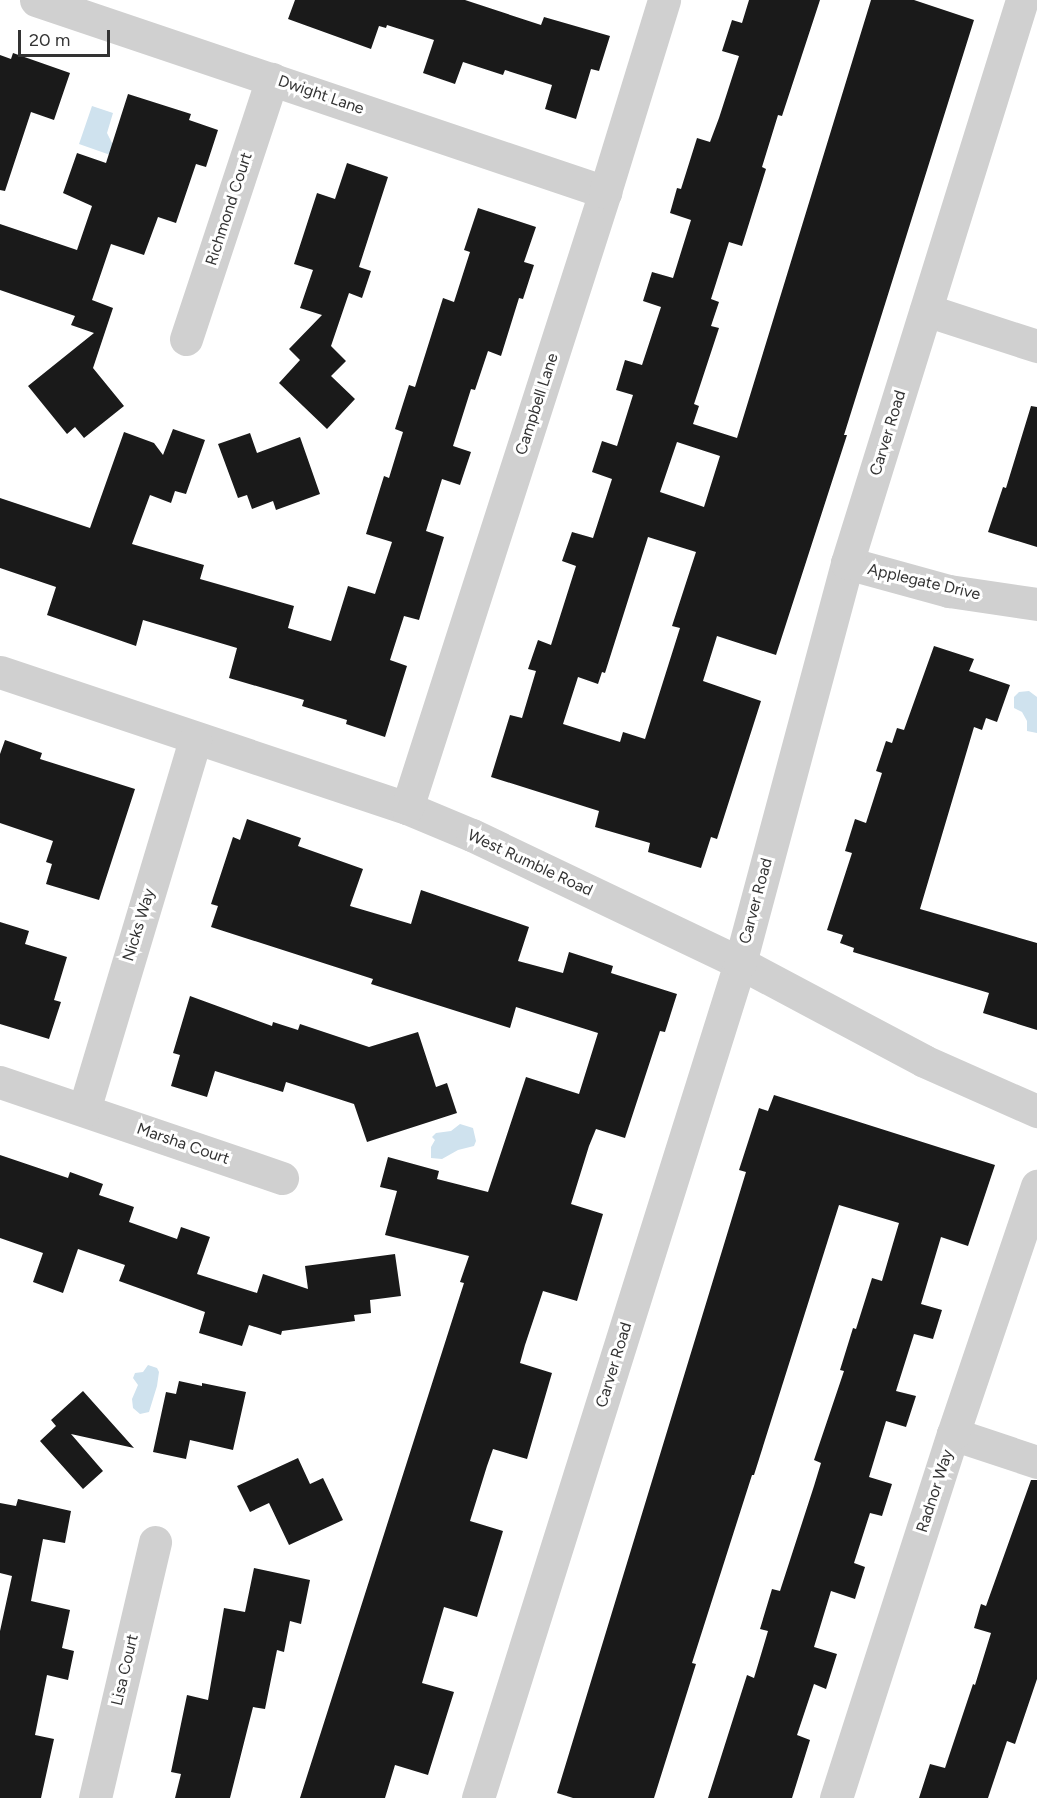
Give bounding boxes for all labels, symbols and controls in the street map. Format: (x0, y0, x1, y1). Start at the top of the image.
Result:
scale bar (21, 18, 112, 56)
text: 20 m (29, 29, 70, 51)
street label: Dwight Lane (275, 71, 367, 119)
street label: Richmond Court (202, 150, 256, 268)
street label: Campbell Lane (511, 351, 563, 457)
street label: Carver Road (866, 388, 910, 478)
street label: Applegate Drive (866, 560, 982, 604)
street label: West Rumble Road (464, 826, 596, 900)
street label: Carver Road (735, 856, 777, 946)
street label: Nicks Way (119, 886, 159, 964)
street label: Marsha Court (134, 1119, 232, 1169)
street label: Carver Road (592, 1320, 636, 1410)
street label: Radnor Way (913, 1447, 957, 1535)
street label: Lisa Court (107, 1632, 143, 1708)

